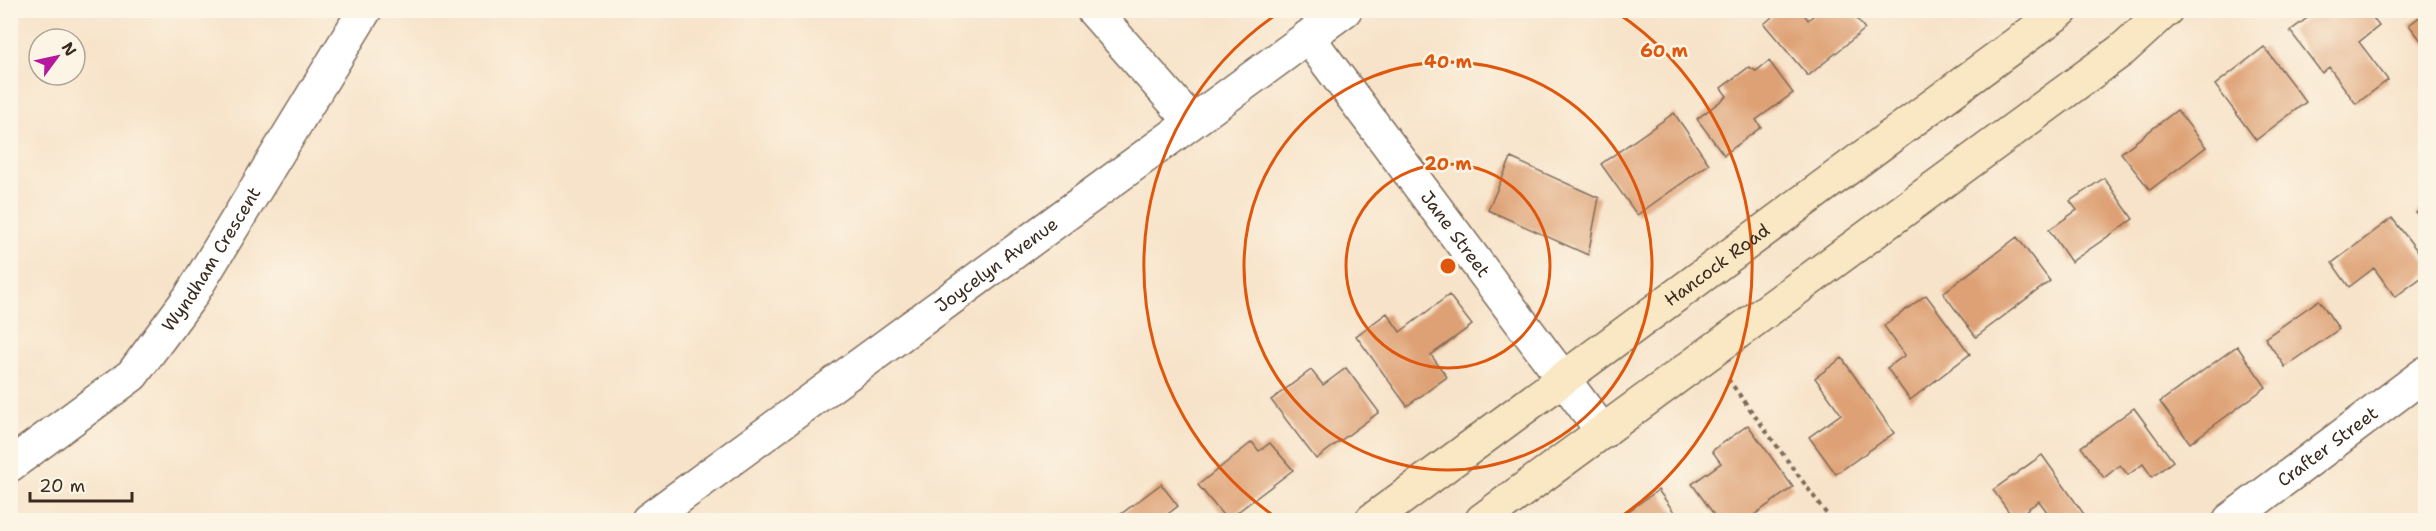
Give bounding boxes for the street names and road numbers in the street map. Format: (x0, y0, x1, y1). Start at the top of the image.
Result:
street label: Wyndham Crescent (156, 182, 266, 337)
street label: Jane Street (1415, 186, 1495, 282)
street label: Joycelyn Avenue (930, 212, 1063, 318)
street label: Hancock Road (1660, 218, 1774, 312)
street label: Crafter Street (2272, 401, 2383, 492)

